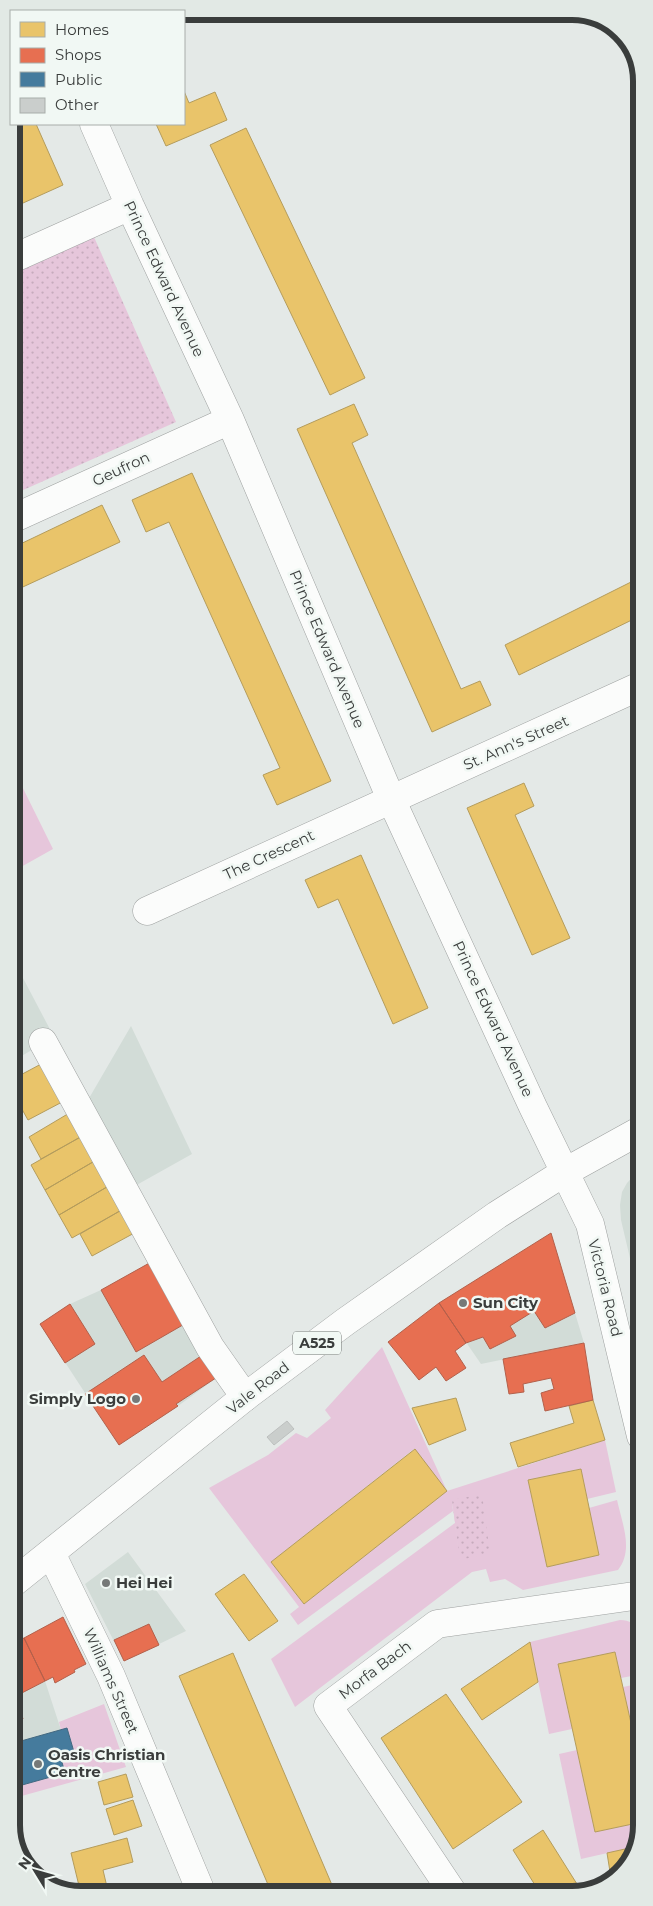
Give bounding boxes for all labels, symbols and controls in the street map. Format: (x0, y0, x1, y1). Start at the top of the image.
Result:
legend (10, 10, 185, 125)
text: Homes (55, 20, 109, 39)
text: Shops (55, 45, 101, 64)
text: Public (55, 70, 103, 89)
text: Other (55, 95, 99, 114)
street label: Prince Edward Avenue (120, 198, 209, 360)
street label: Geufron (89, 447, 153, 490)
street label: Prince Edward Avenue (285, 567, 369, 731)
street label: St. Ann's Street (460, 711, 571, 774)
street label: The Crescent (220, 825, 317, 884)
street label: Prince Edward Avenue (449, 938, 538, 1100)
street label: Victoria Road (584, 1237, 627, 1339)
place label: Sun City (473, 1293, 539, 1312)
marker: Sun City (457, 1297, 469, 1309)
road number: A525 (293, 1332, 341, 1355)
street label: Vale Road (222, 1357, 293, 1418)
place label: Simply Logo (29, 1389, 126, 1408)
marker: Simply Logo (130, 1393, 142, 1405)
place label: Hei Hei (116, 1573, 172, 1592)
marker: Hei Hei (100, 1577, 112, 1589)
street label: Williams Street (80, 1625, 143, 1737)
street label: Morfa Bach (335, 1636, 415, 1703)
place label: Oasis Christian Centre (48, 1745, 165, 1781)
marker: Oasis Christian Centre (32, 1758, 44, 1770)
north arrow (10, 1846, 60, 1896)
text: N (14, 1853, 35, 1873)

